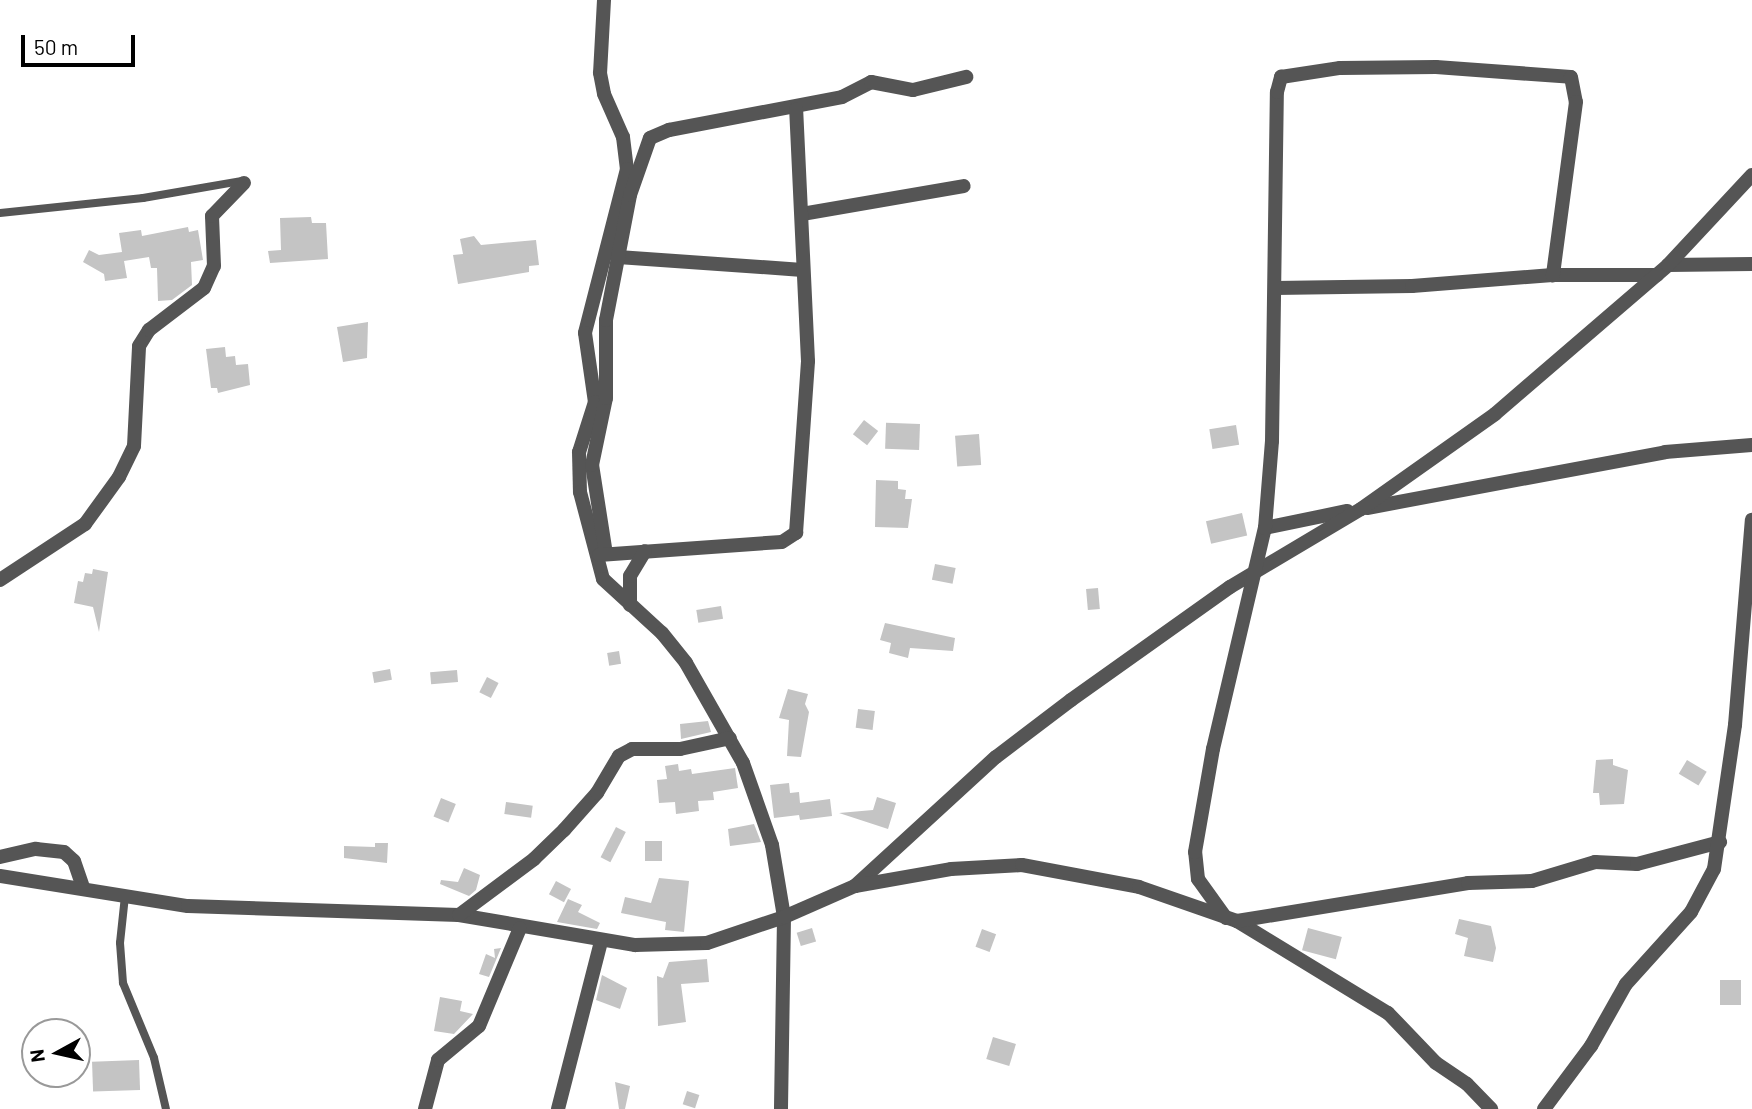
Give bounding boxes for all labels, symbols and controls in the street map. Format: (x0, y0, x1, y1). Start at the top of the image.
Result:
scale bar (24, 21, 138, 65)
text: 50 m (34, 34, 78, 59)
north arrow (21, 1018, 91, 1088)
text: N (24, 1048, 49, 1064)

